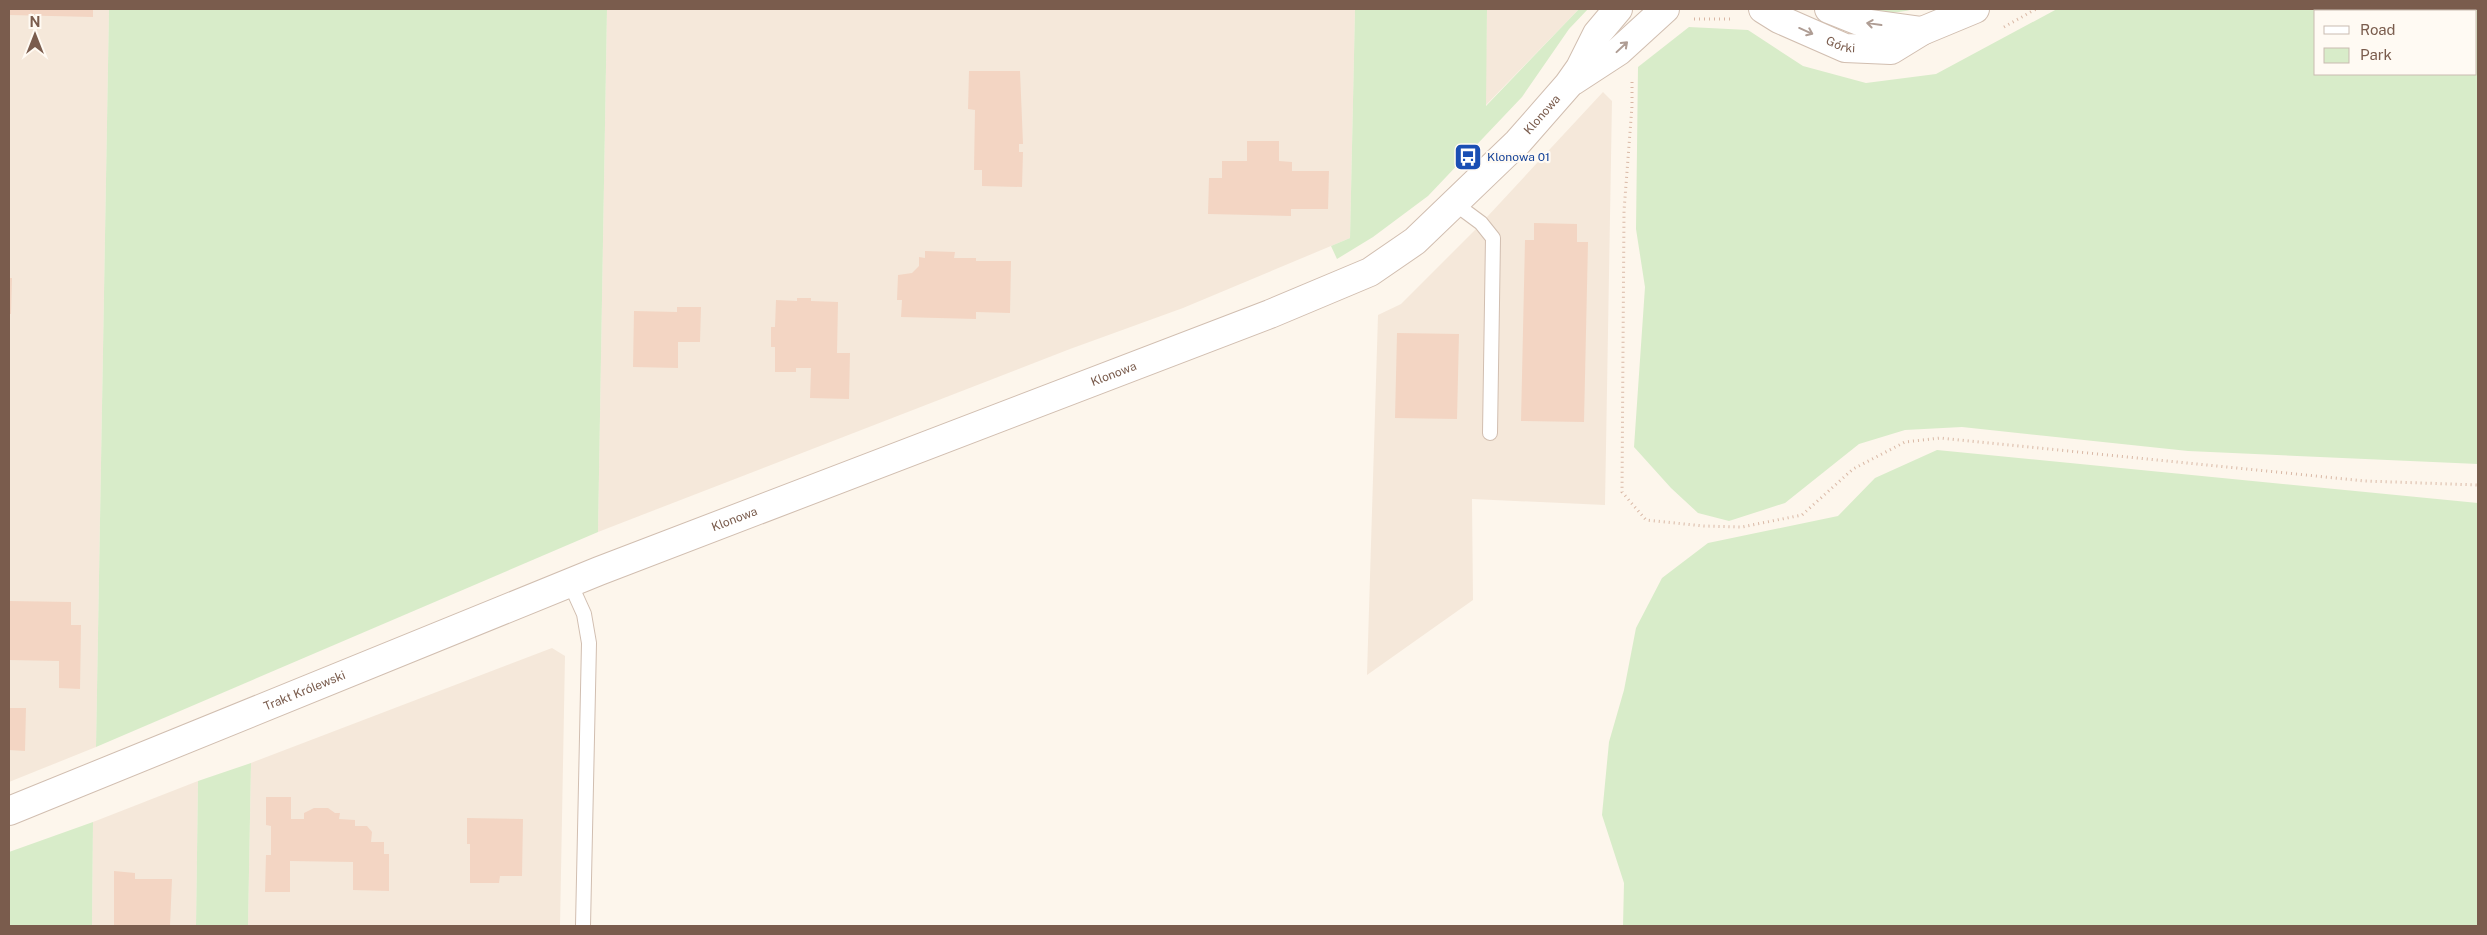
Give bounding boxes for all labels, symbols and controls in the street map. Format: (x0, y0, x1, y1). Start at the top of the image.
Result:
north arrow (10, 10, 60, 60)
legend (2314, 10, 2477, 75)
text: N (30, 14, 40, 30)
one-way arrow (1866, 19, 1882, 29)
text: Road (2360, 21, 2396, 38)
one-way arrow (1798, 27, 1813, 37)
street label: Górki (1824, 34, 1855, 55)
one-way arrow (1616, 41, 1629, 53)
text: Park (2360, 46, 2392, 63)
street label: Klonowa (1521, 92, 1563, 137)
bus stop icon: Klonowa 01 (1453, 142, 1483, 172)
place label: Klonowa 01 (1487, 150, 1550, 164)
street label: Klonowa (1089, 359, 1138, 389)
street label: Klonowa (710, 504, 759, 534)
street label: Trakt Królewski (262, 668, 347, 714)

